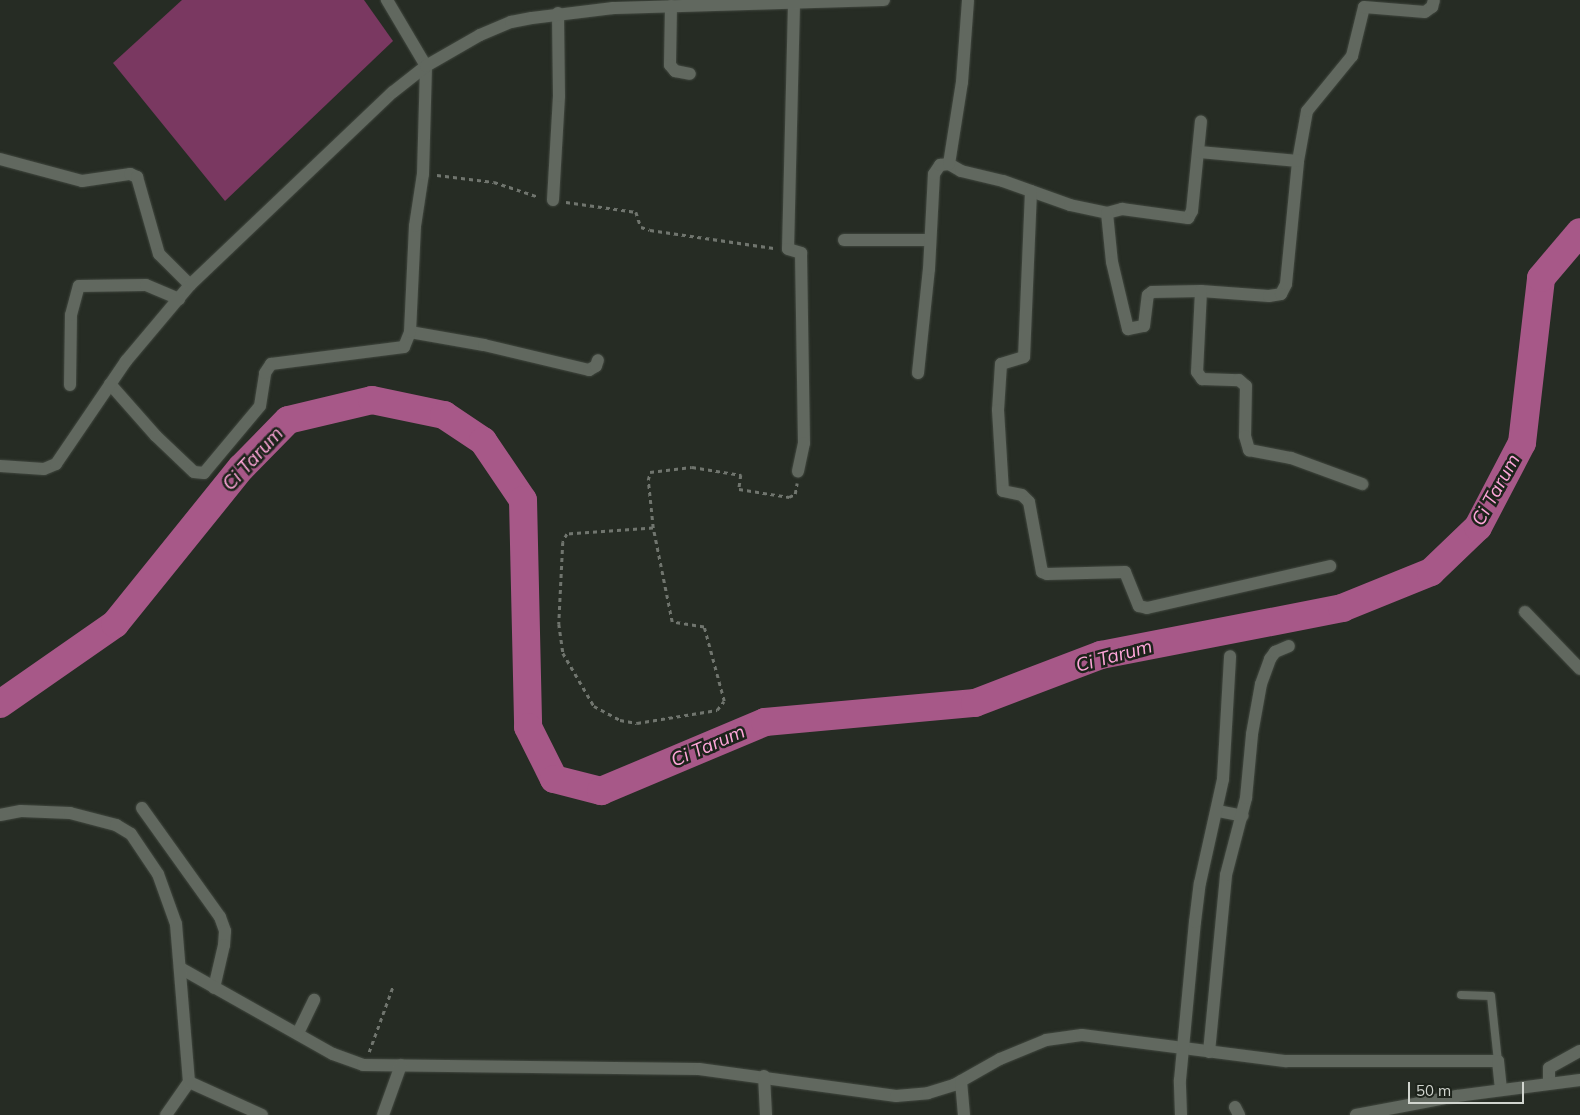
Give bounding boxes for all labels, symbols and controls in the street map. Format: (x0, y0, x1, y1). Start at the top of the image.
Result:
water label: Ci Tarum (218, 423, 288, 495)
water label: Ci Tarum (1467, 450, 1525, 530)
water label: Ci Tarum (1073, 635, 1155, 677)
water label: Ci Tarum (667, 720, 749, 772)
scale bar (1410, 1072, 1526, 1104)
text: 50 m (1416, 1081, 1451, 1100)

